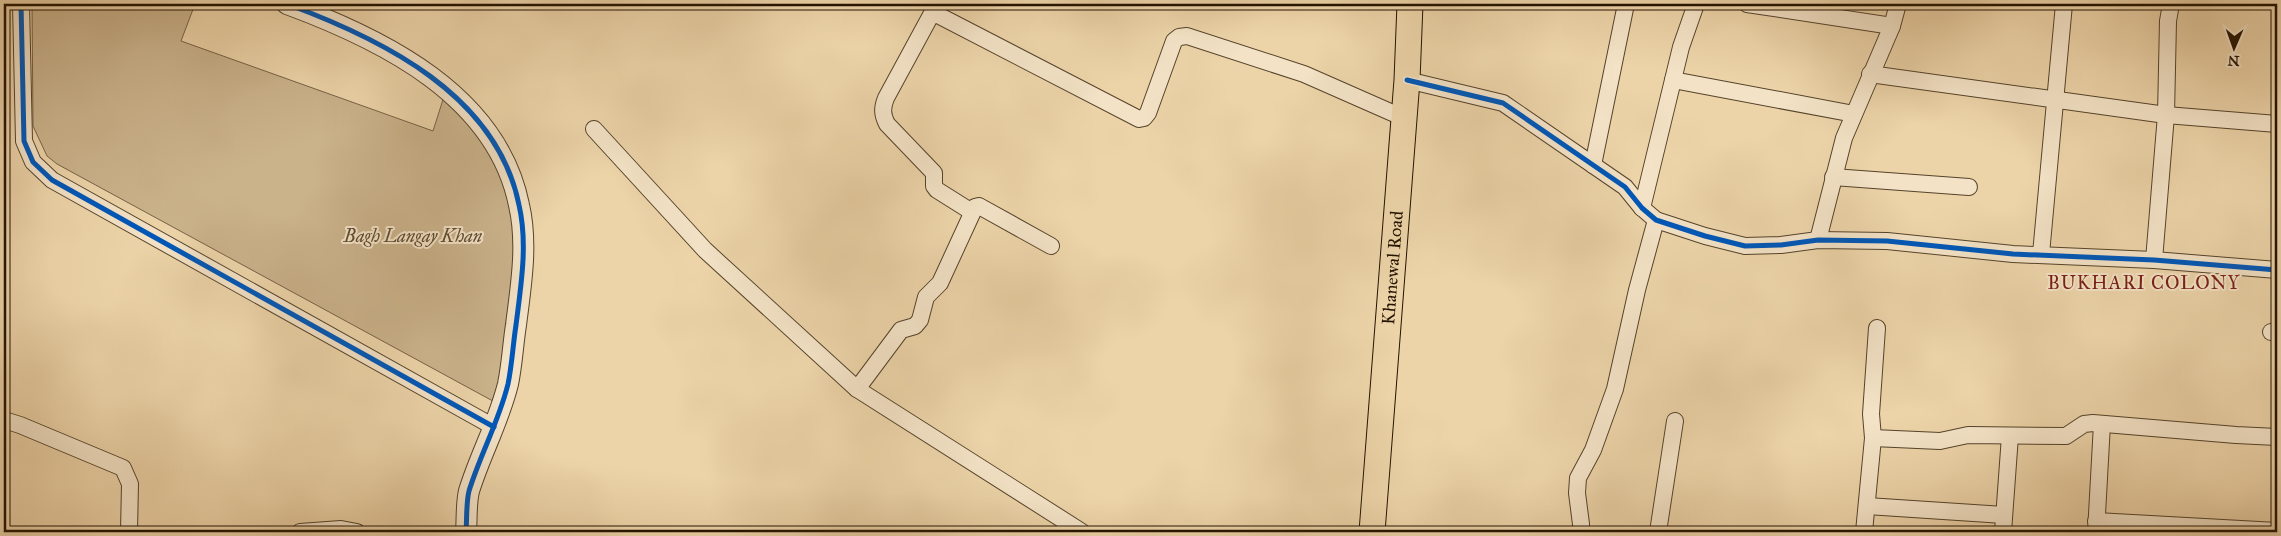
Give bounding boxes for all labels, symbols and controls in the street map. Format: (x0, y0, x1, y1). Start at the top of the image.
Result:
north arrow (2208, 22, 2258, 72)
text: N (2227, 52, 2240, 69)
street label: Khanewal Road (1377, 210, 1408, 326)
park label: Bagh Langay Khan (343, 225, 483, 247)
district label: BUKHARI COLONY (2047, 271, 2241, 294)

